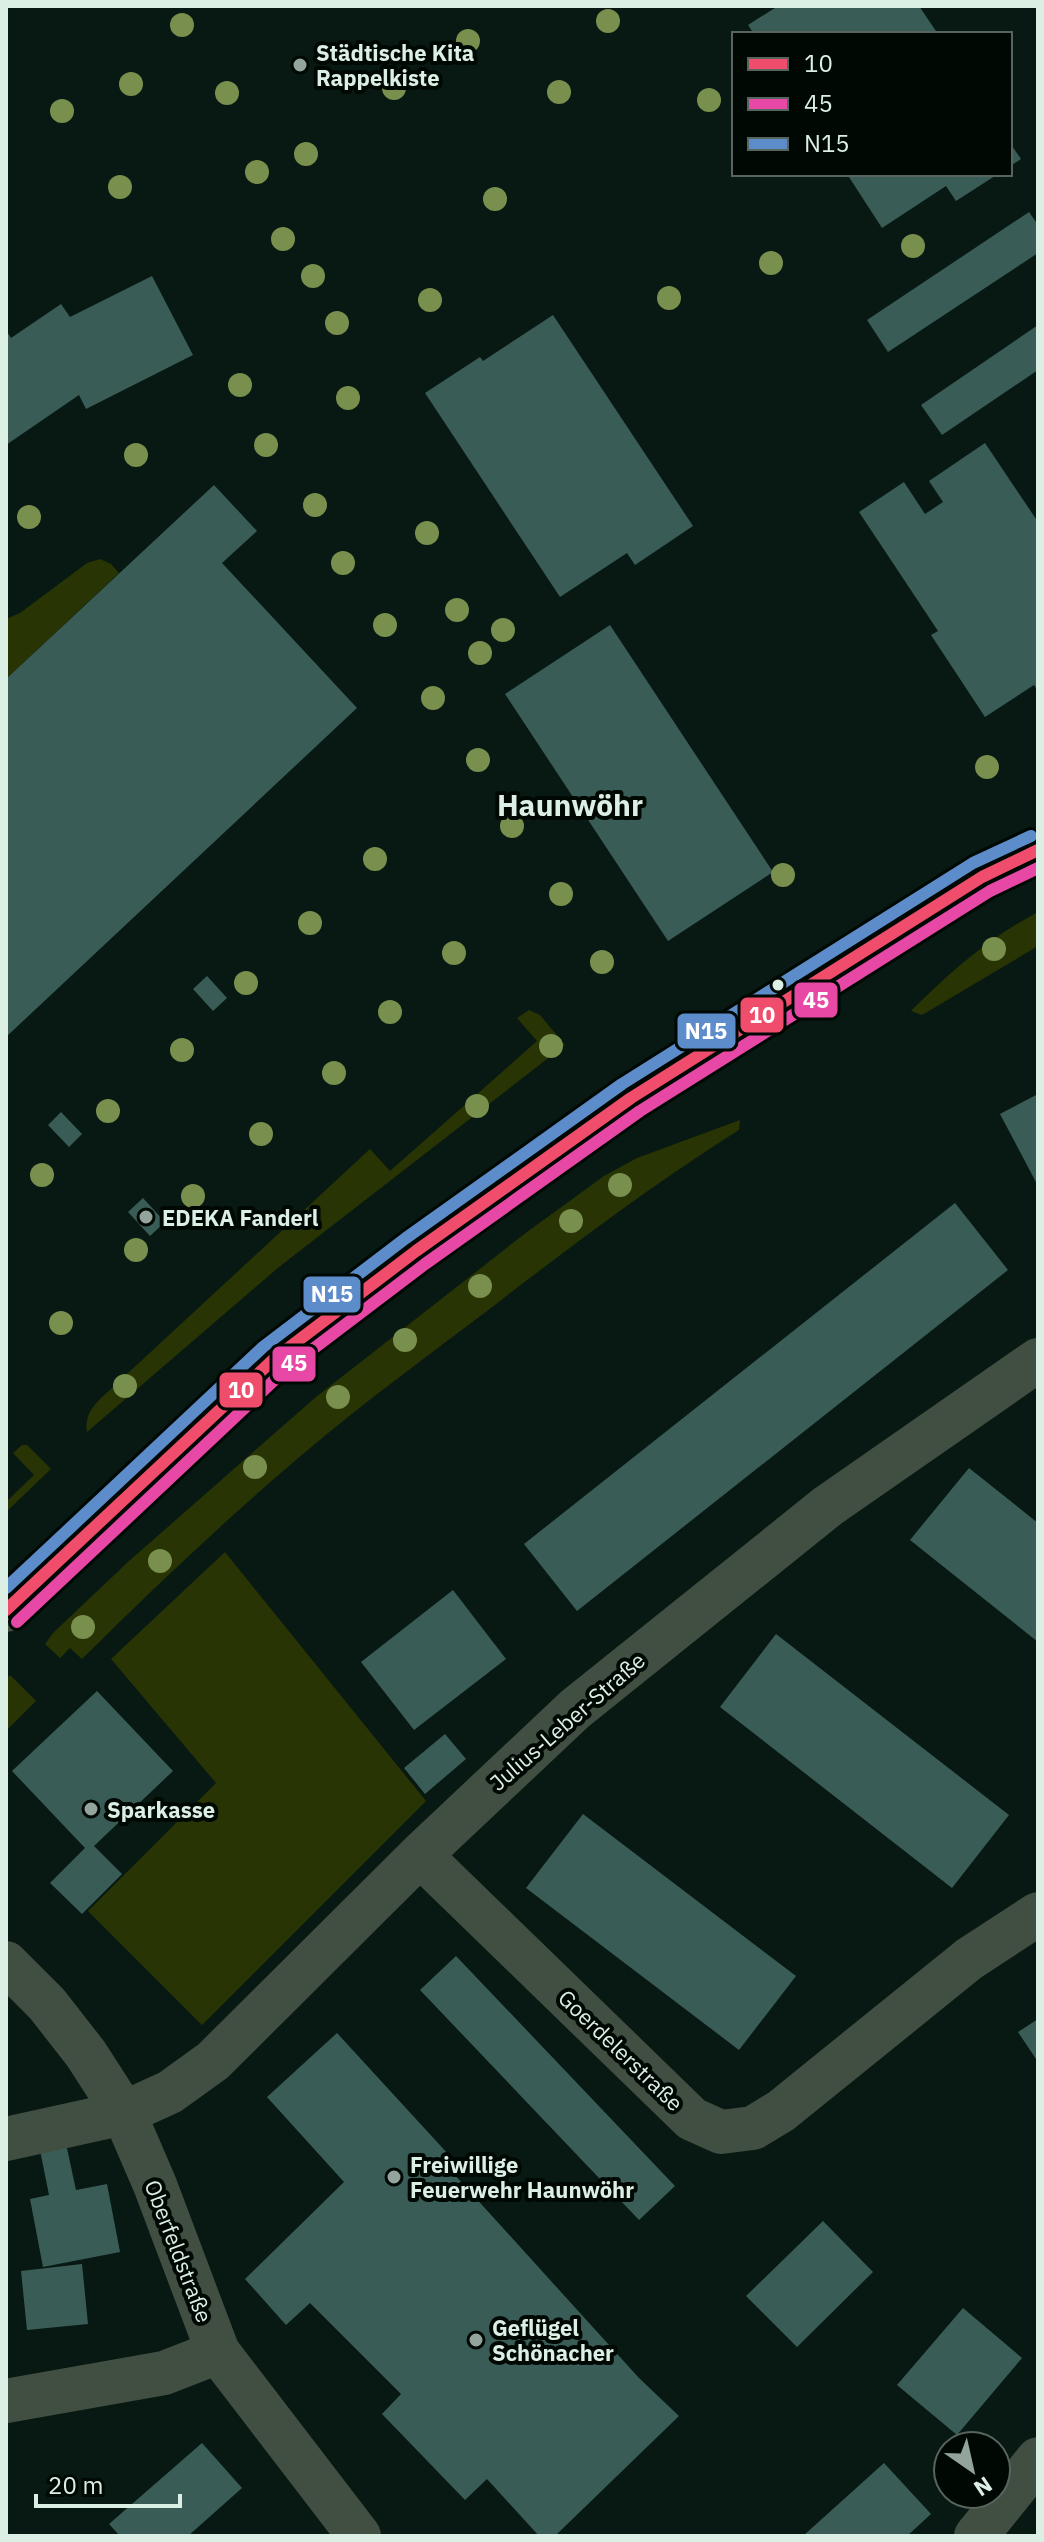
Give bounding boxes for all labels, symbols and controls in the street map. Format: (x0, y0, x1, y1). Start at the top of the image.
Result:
legend (732, 32, 1012, 176)
place label: Städtische Kita Rappelkiste (316, 38, 474, 92)
text: 10 (804, 47, 833, 79)
marker: Städtische Kita Rappelkiste (291, 56, 309, 74)
text: 45 (804, 87, 833, 119)
text: N15 (804, 127, 850, 159)
district label: Haunwöhr (497, 785, 643, 824)
unlabelled marker (770, 977, 786, 993)
line badge: 45 (793, 981, 839, 1019)
text: 45 (803, 985, 829, 1014)
line badge: 10 (739, 996, 785, 1034)
text: 10 (749, 1000, 775, 1029)
line badge: N15 (676, 1012, 737, 1050)
text: N15 (685, 1016, 727, 1045)
place label: EDEKA Fanderl (162, 1203, 319, 1232)
marker: EDEKA Fanderl (137, 1208, 155, 1226)
line badge: N15 (302, 1275, 362, 1314)
text: N15 (311, 1279, 353, 1308)
line badge: 45 (271, 1345, 317, 1383)
text: 45 (281, 1348, 307, 1377)
line badge: 10 (218, 1371, 264, 1409)
text: 10 (228, 1375, 254, 1404)
street label: Julius-Leber-Straße (483, 1645, 651, 1797)
place label: Sparkasse (107, 1795, 215, 1824)
marker: Sparkasse (82, 1800, 100, 1818)
street label: Goerdelerstraße (552, 1983, 690, 2117)
place label: Freiwillige Feuerwehr Haunwöhr (410, 2150, 634, 2204)
marker: Freiwillige Feuerwehr Haunwöhr (385, 2168, 403, 2186)
street label: Oberfeldstraße (138, 2175, 220, 2327)
place label: Geflügel Schönacher (492, 2313, 614, 2367)
marker: Geflügel Schönacher (467, 2331, 485, 2349)
north arrow (932, 2430, 1012, 2510)
scale bar (36, 2458, 180, 2508)
text: 20 m (48, 2469, 103, 2501)
text: N (969, 2471, 998, 2503)

